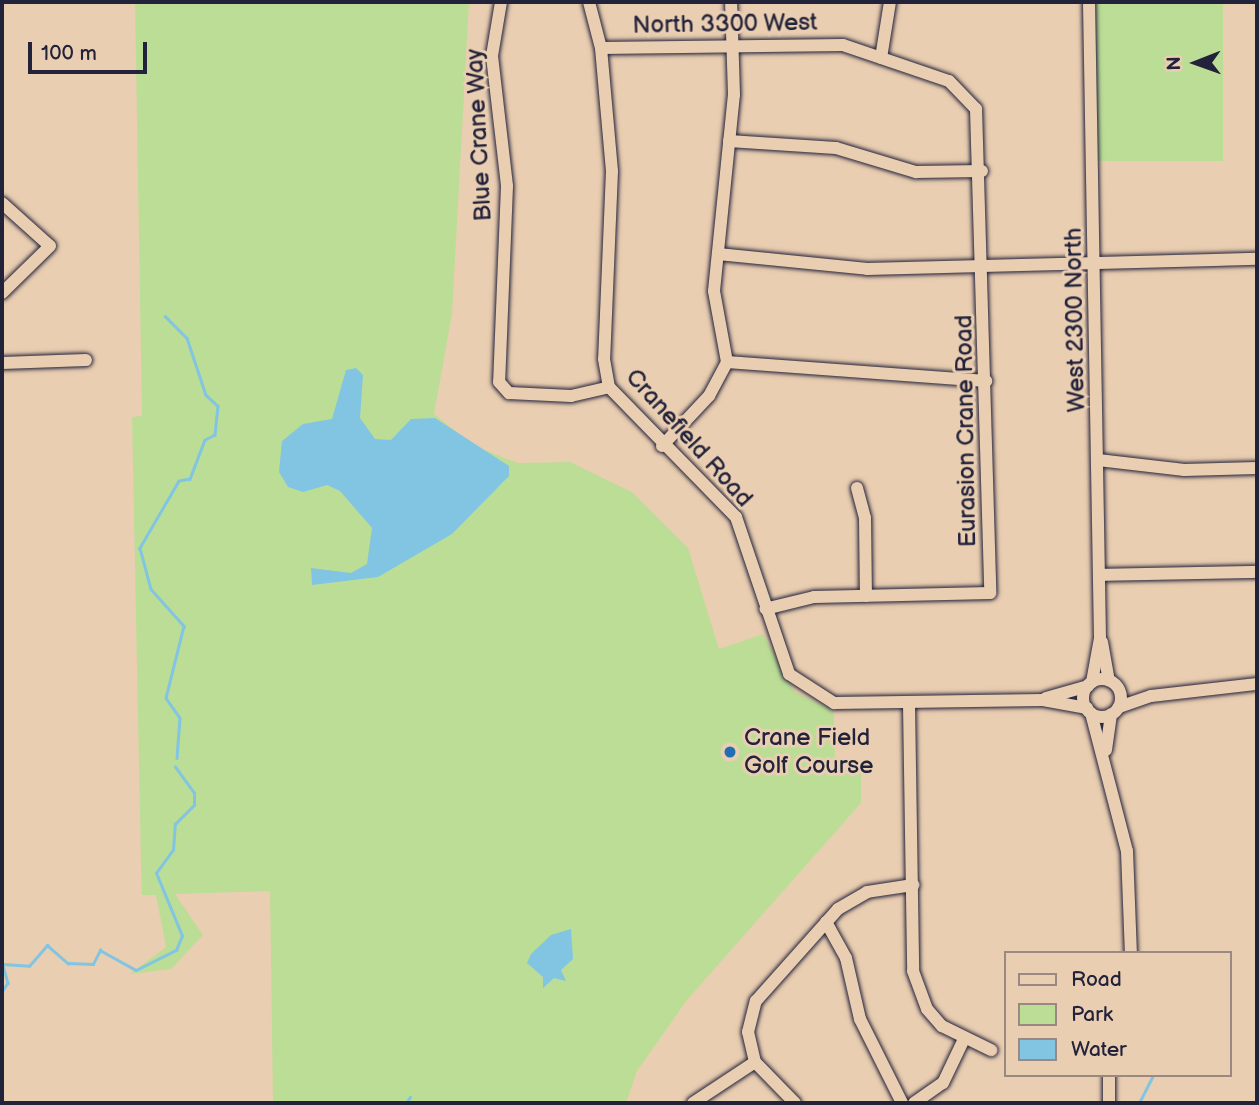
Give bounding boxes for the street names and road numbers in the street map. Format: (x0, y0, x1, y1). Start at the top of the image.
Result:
street label: North 3300 West (632, 8, 818, 40)
street label: Blue Crane Way (460, 47, 498, 223)
street label: West 2300 North (1059, 227, 1091, 413)
street label: Eurasion Crane Road (950, 314, 982, 548)
street label: Cranefield Road (619, 363, 759, 513)

